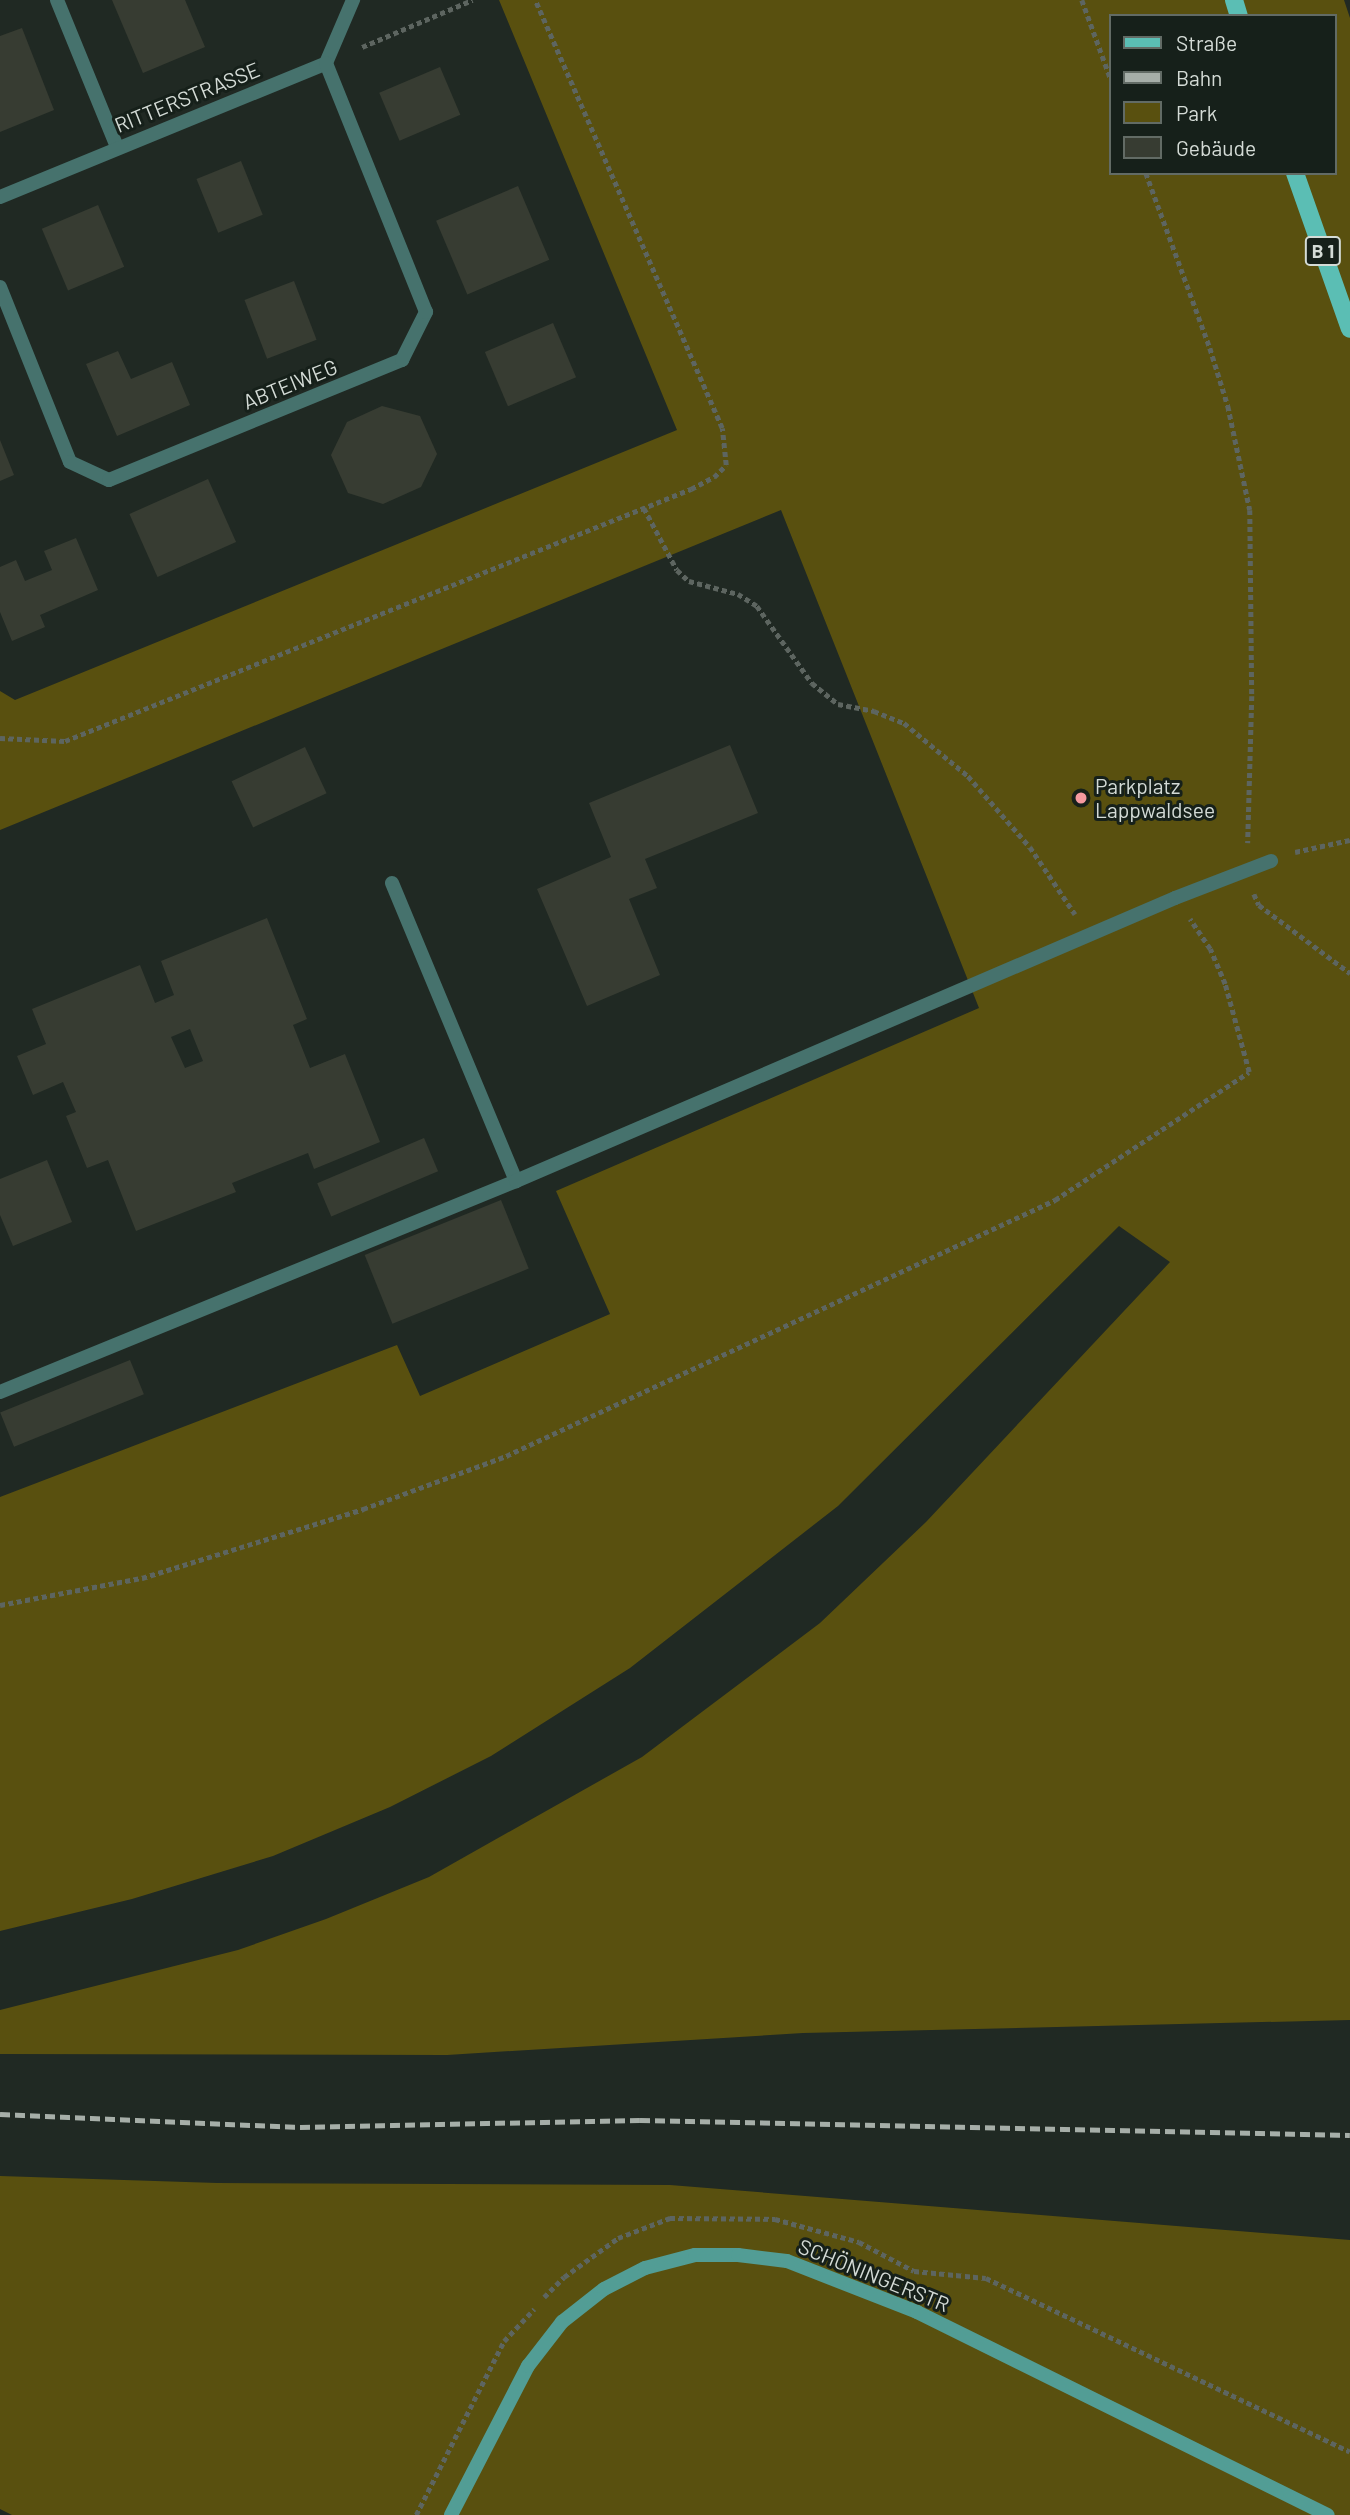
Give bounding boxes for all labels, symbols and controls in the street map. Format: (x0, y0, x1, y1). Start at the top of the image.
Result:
legend (1108, 14, 1336, 175)
text: Straße (1176, 30, 1237, 55)
street label: RITTERSTRASSE (111, 56, 263, 138)
text: Bahn (1176, 65, 1222, 90)
text: Park (1176, 100, 1217, 125)
text: Gebäude (1176, 135, 1256, 160)
road number: B 1 (1304, 235, 1342, 266)
street label: ABTEIWEG (239, 354, 341, 414)
place label: Parkplatz Lappwaldsee (1095, 773, 1215, 823)
marker: Parkplatz Lappwaldsee (1073, 790, 1089, 806)
street label: SCHÖNINGERSTR (795, 2233, 953, 2317)

